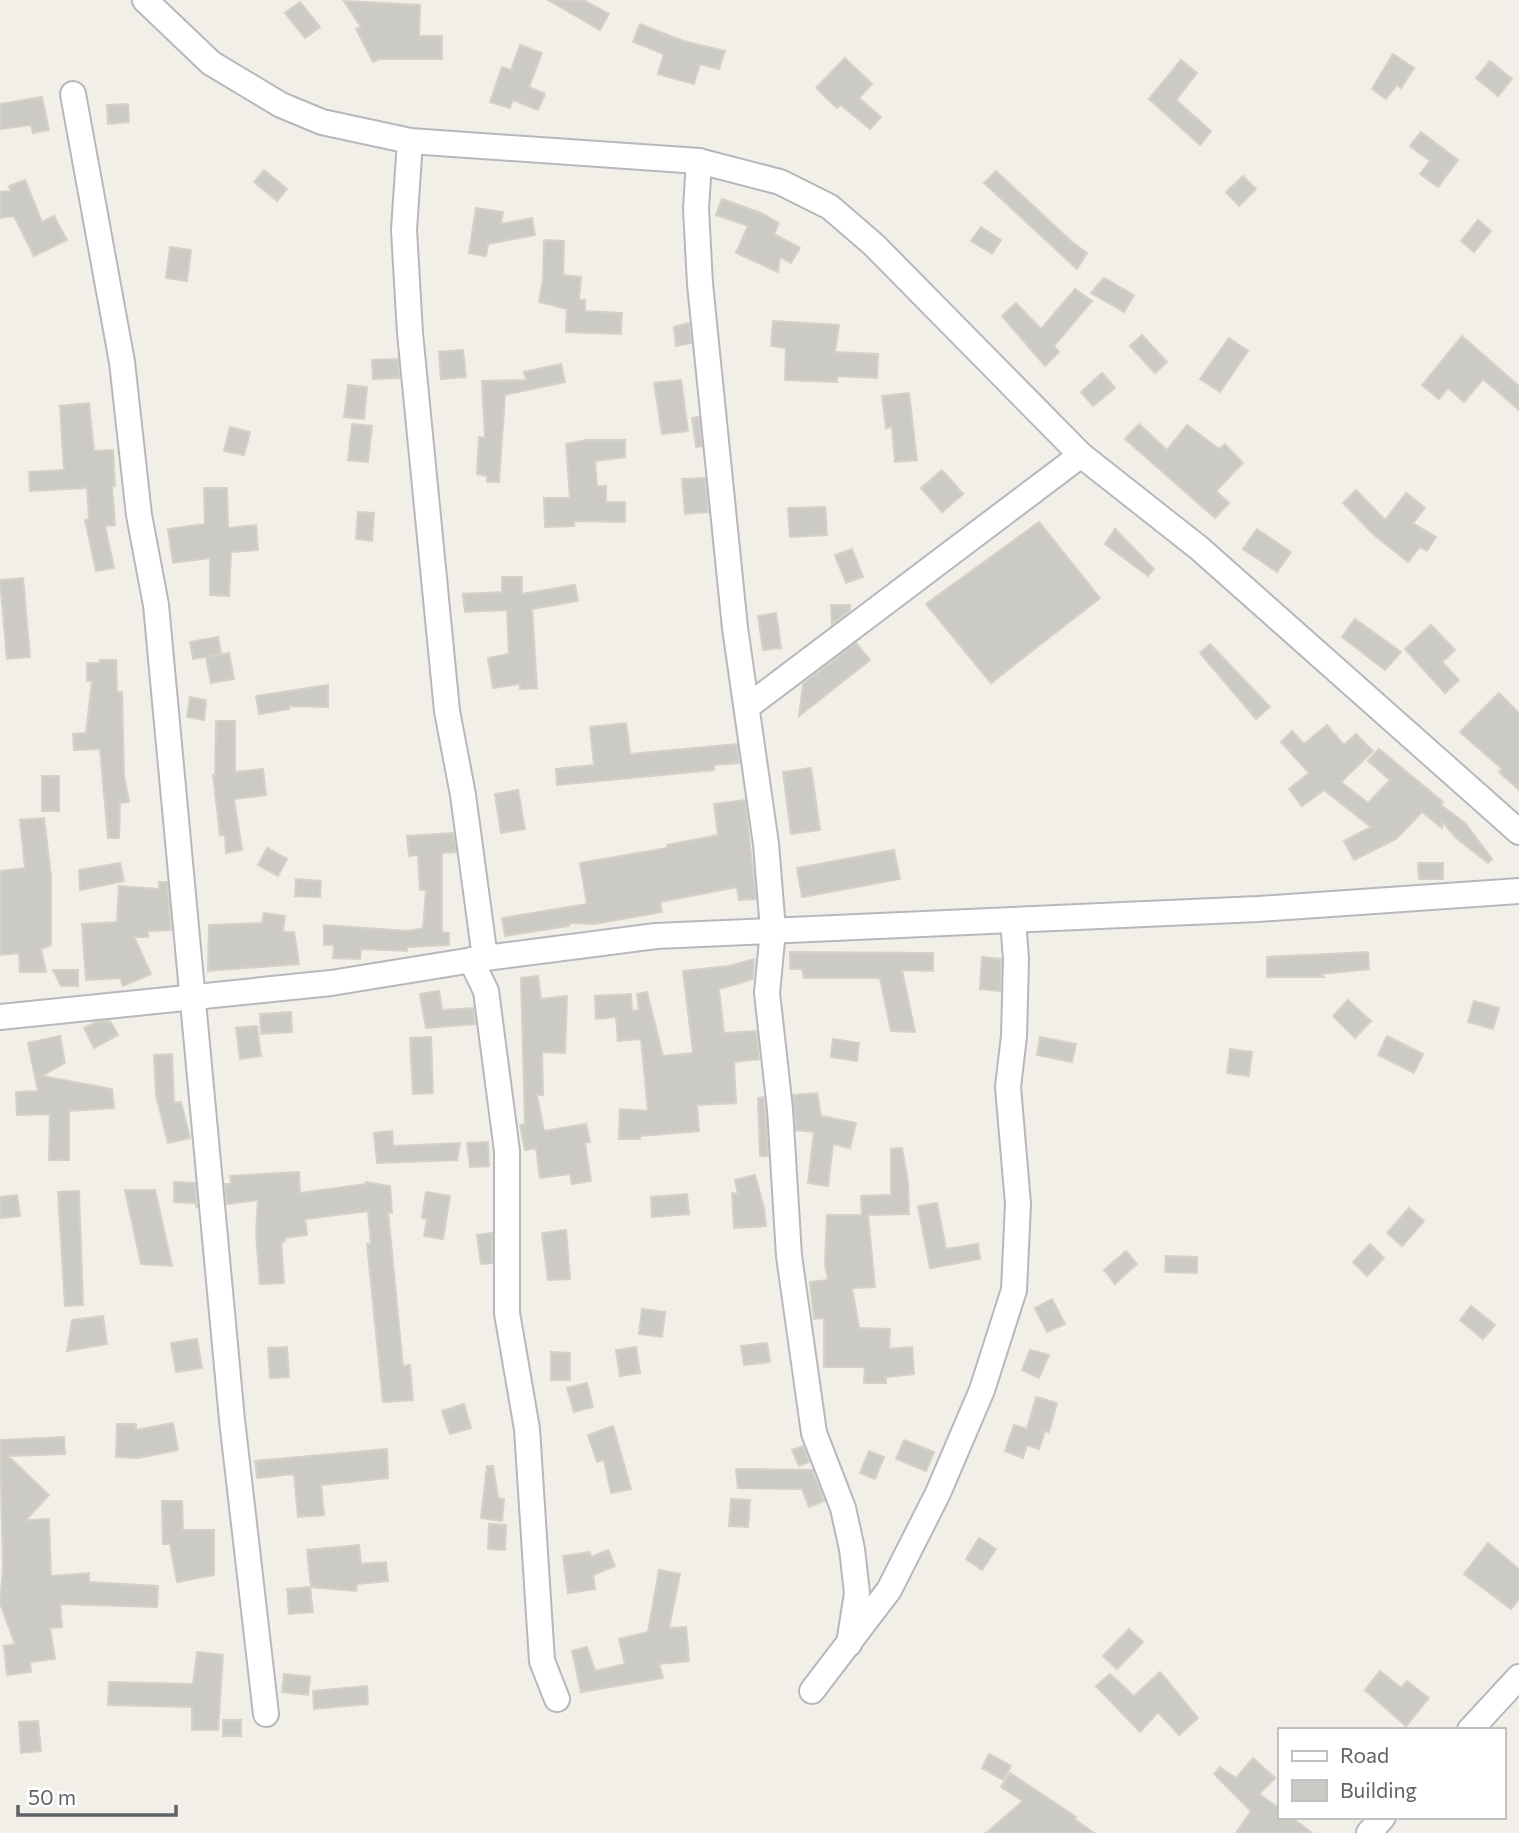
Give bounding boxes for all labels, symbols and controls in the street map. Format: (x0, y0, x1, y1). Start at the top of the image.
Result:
legend (1278, 1728, 1505, 1819)
text: Road (1340, 1742, 1389, 1767)
scale bar (18, 1773, 175, 1817)
text: Building (1340, 1777, 1417, 1802)
text: 50 m (28, 1784, 76, 1809)

